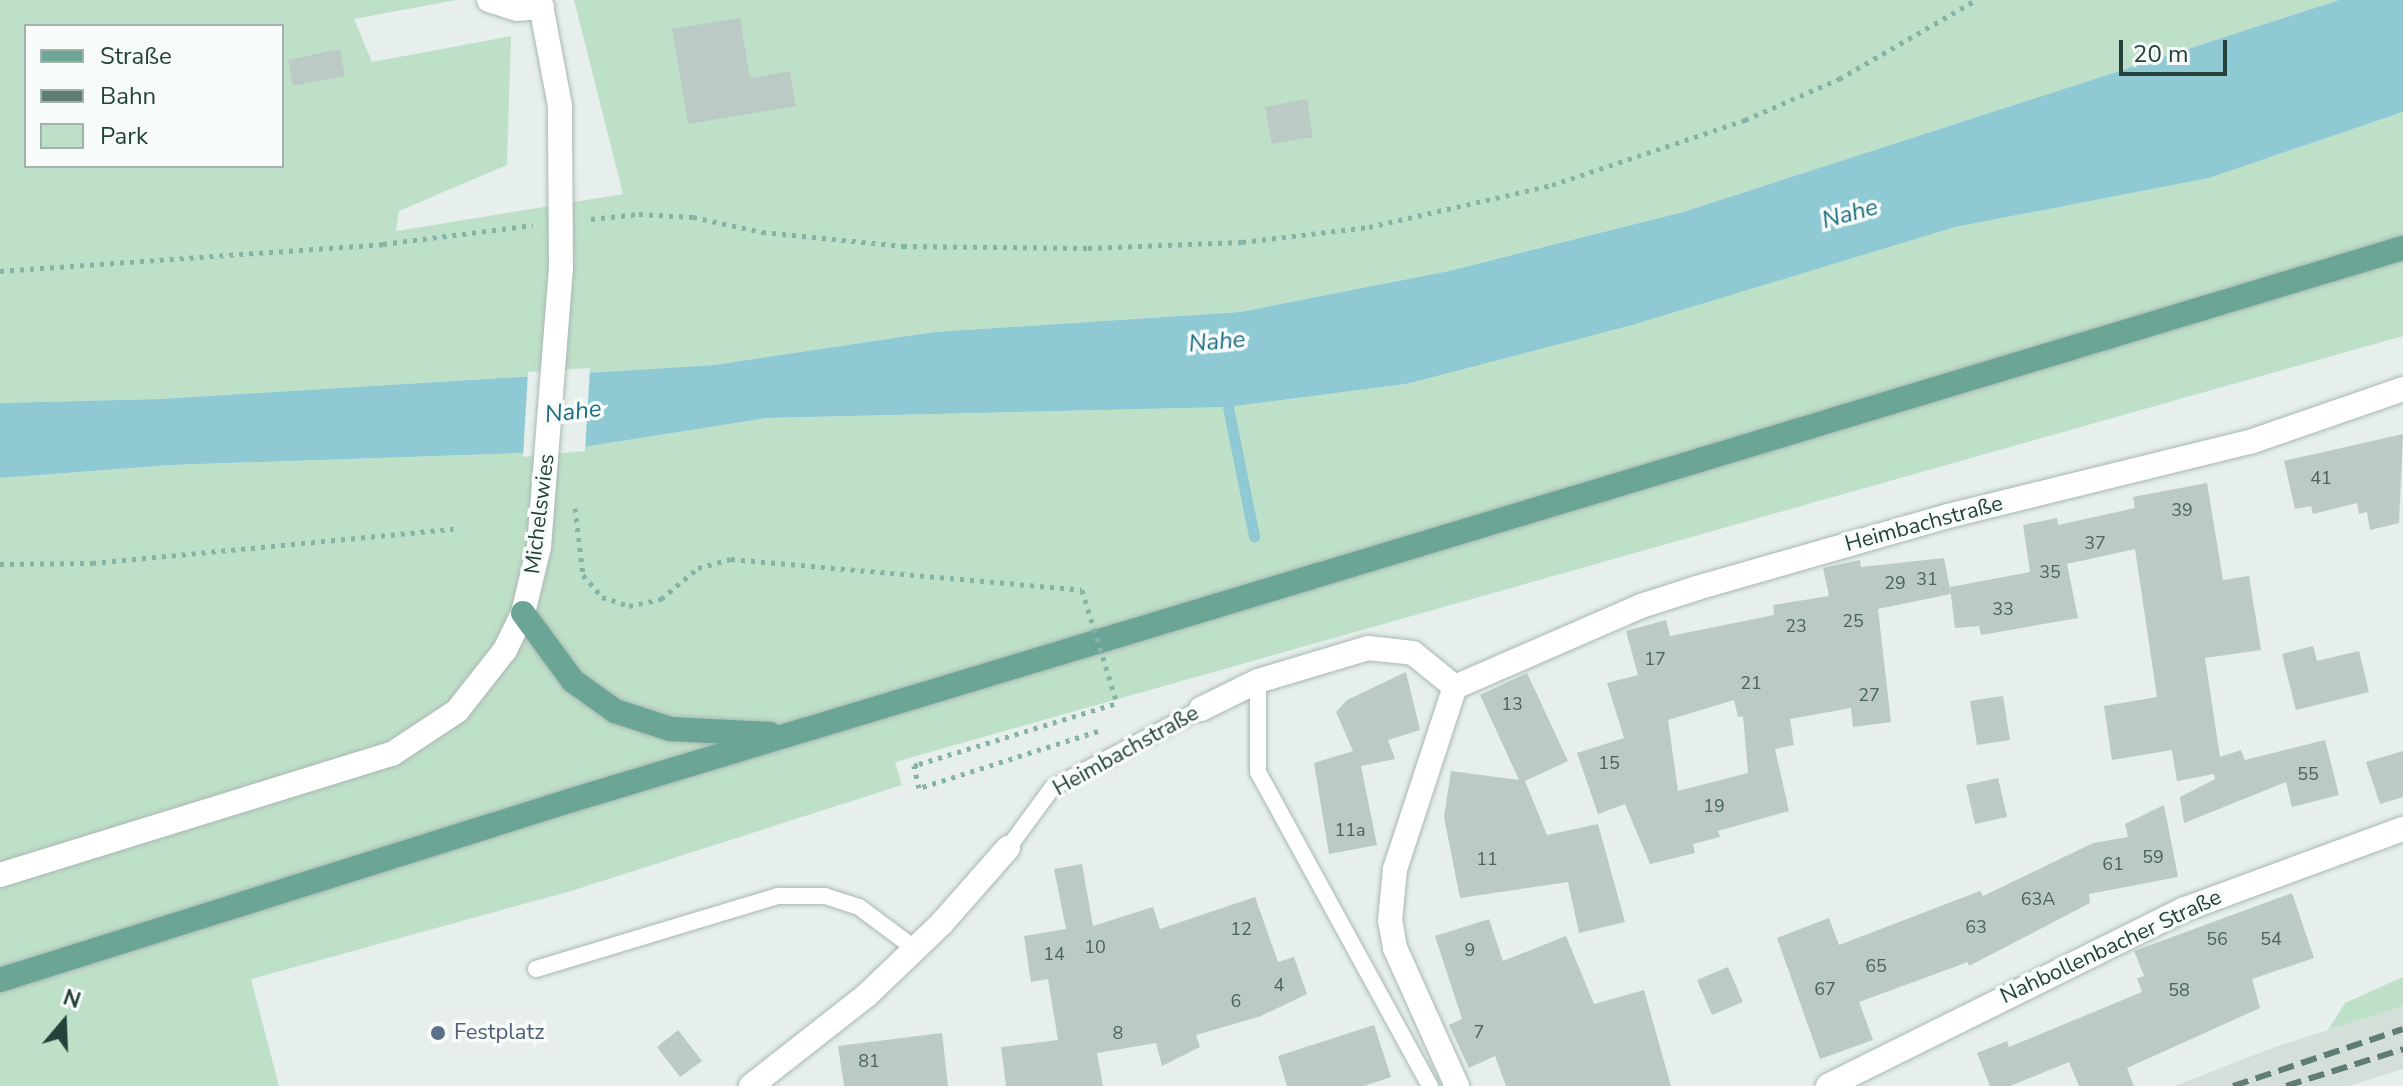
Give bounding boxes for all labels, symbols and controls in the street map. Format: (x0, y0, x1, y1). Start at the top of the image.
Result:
legend (24, 24, 284, 168)
scale bar (2123, 24, 2231, 74)
text: 20 m (2133, 38, 2189, 70)
text: Straße (100, 40, 172, 72)
text: Bahn (100, 80, 156, 112)
text: Park (100, 120, 148, 152)
water label: Nahe (1819, 193, 1881, 235)
water label: Nahe (1187, 325, 1247, 359)
water label: Nahe (543, 394, 603, 430)
street label: Michelswies (520, 452, 560, 576)
house number: 41 (2310, 467, 2332, 489)
street label: Heimbachstraße (1842, 490, 2006, 558)
house number: 39 (2171, 499, 2193, 521)
house number: 37 (2084, 532, 2106, 554)
house number: 35 (2039, 561, 2061, 583)
house number: 31 (1916, 568, 1938, 590)
house number: 29 (1884, 572, 1906, 594)
house number: 33 (1992, 598, 2014, 620)
house number: 25 (1842, 610, 1864, 632)
house number: 23 (1785, 615, 1807, 637)
house number: 17 (1644, 648, 1666, 670)
house number: 21 (1740, 672, 1762, 694)
house number: 27 (1858, 684, 1880, 706)
house number: 13 (1501, 693, 1523, 715)
street label: Heimbachstraße (1049, 700, 1203, 802)
house number: 15 (1598, 752, 1620, 774)
house number: 55 (2297, 763, 2319, 785)
house number: 19 (1703, 795, 1725, 817)
house number: 11a (1334, 819, 1366, 841)
house number: 59 (2142, 846, 2164, 868)
house number: 11 (1476, 848, 1498, 870)
house number: 61 (2102, 853, 2124, 875)
street label: Nahbollenbacher Straße (1996, 884, 2226, 1010)
house number: 63A (2021, 888, 2055, 910)
house number: 63 (1965, 916, 1987, 938)
house number: 12 (1230, 918, 1252, 940)
house number: 56 (2206, 928, 2228, 950)
house number: 54 (2260, 928, 2282, 950)
house number: 10 (1084, 936, 1106, 958)
house number: 9 (1465, 939, 1475, 961)
house number: 14 (1043, 943, 1065, 965)
house number: 65 (1865, 955, 1887, 977)
house number: 4 (1274, 974, 1284, 996)
house number: 67 (1814, 978, 1836, 1000)
house number: 58 (2168, 979, 2190, 1001)
north arrow (24, 982, 104, 1062)
text: N (59, 982, 84, 1016)
house number: 6 (1231, 990, 1241, 1012)
place label: Festplatz (454, 1020, 544, 1046)
house number: 7 (1474, 1021, 1484, 1043)
house number: 8 (1113, 1022, 1123, 1044)
marker: Festplatz (429, 1024, 447, 1042)
house number: 81 (858, 1050, 880, 1072)

